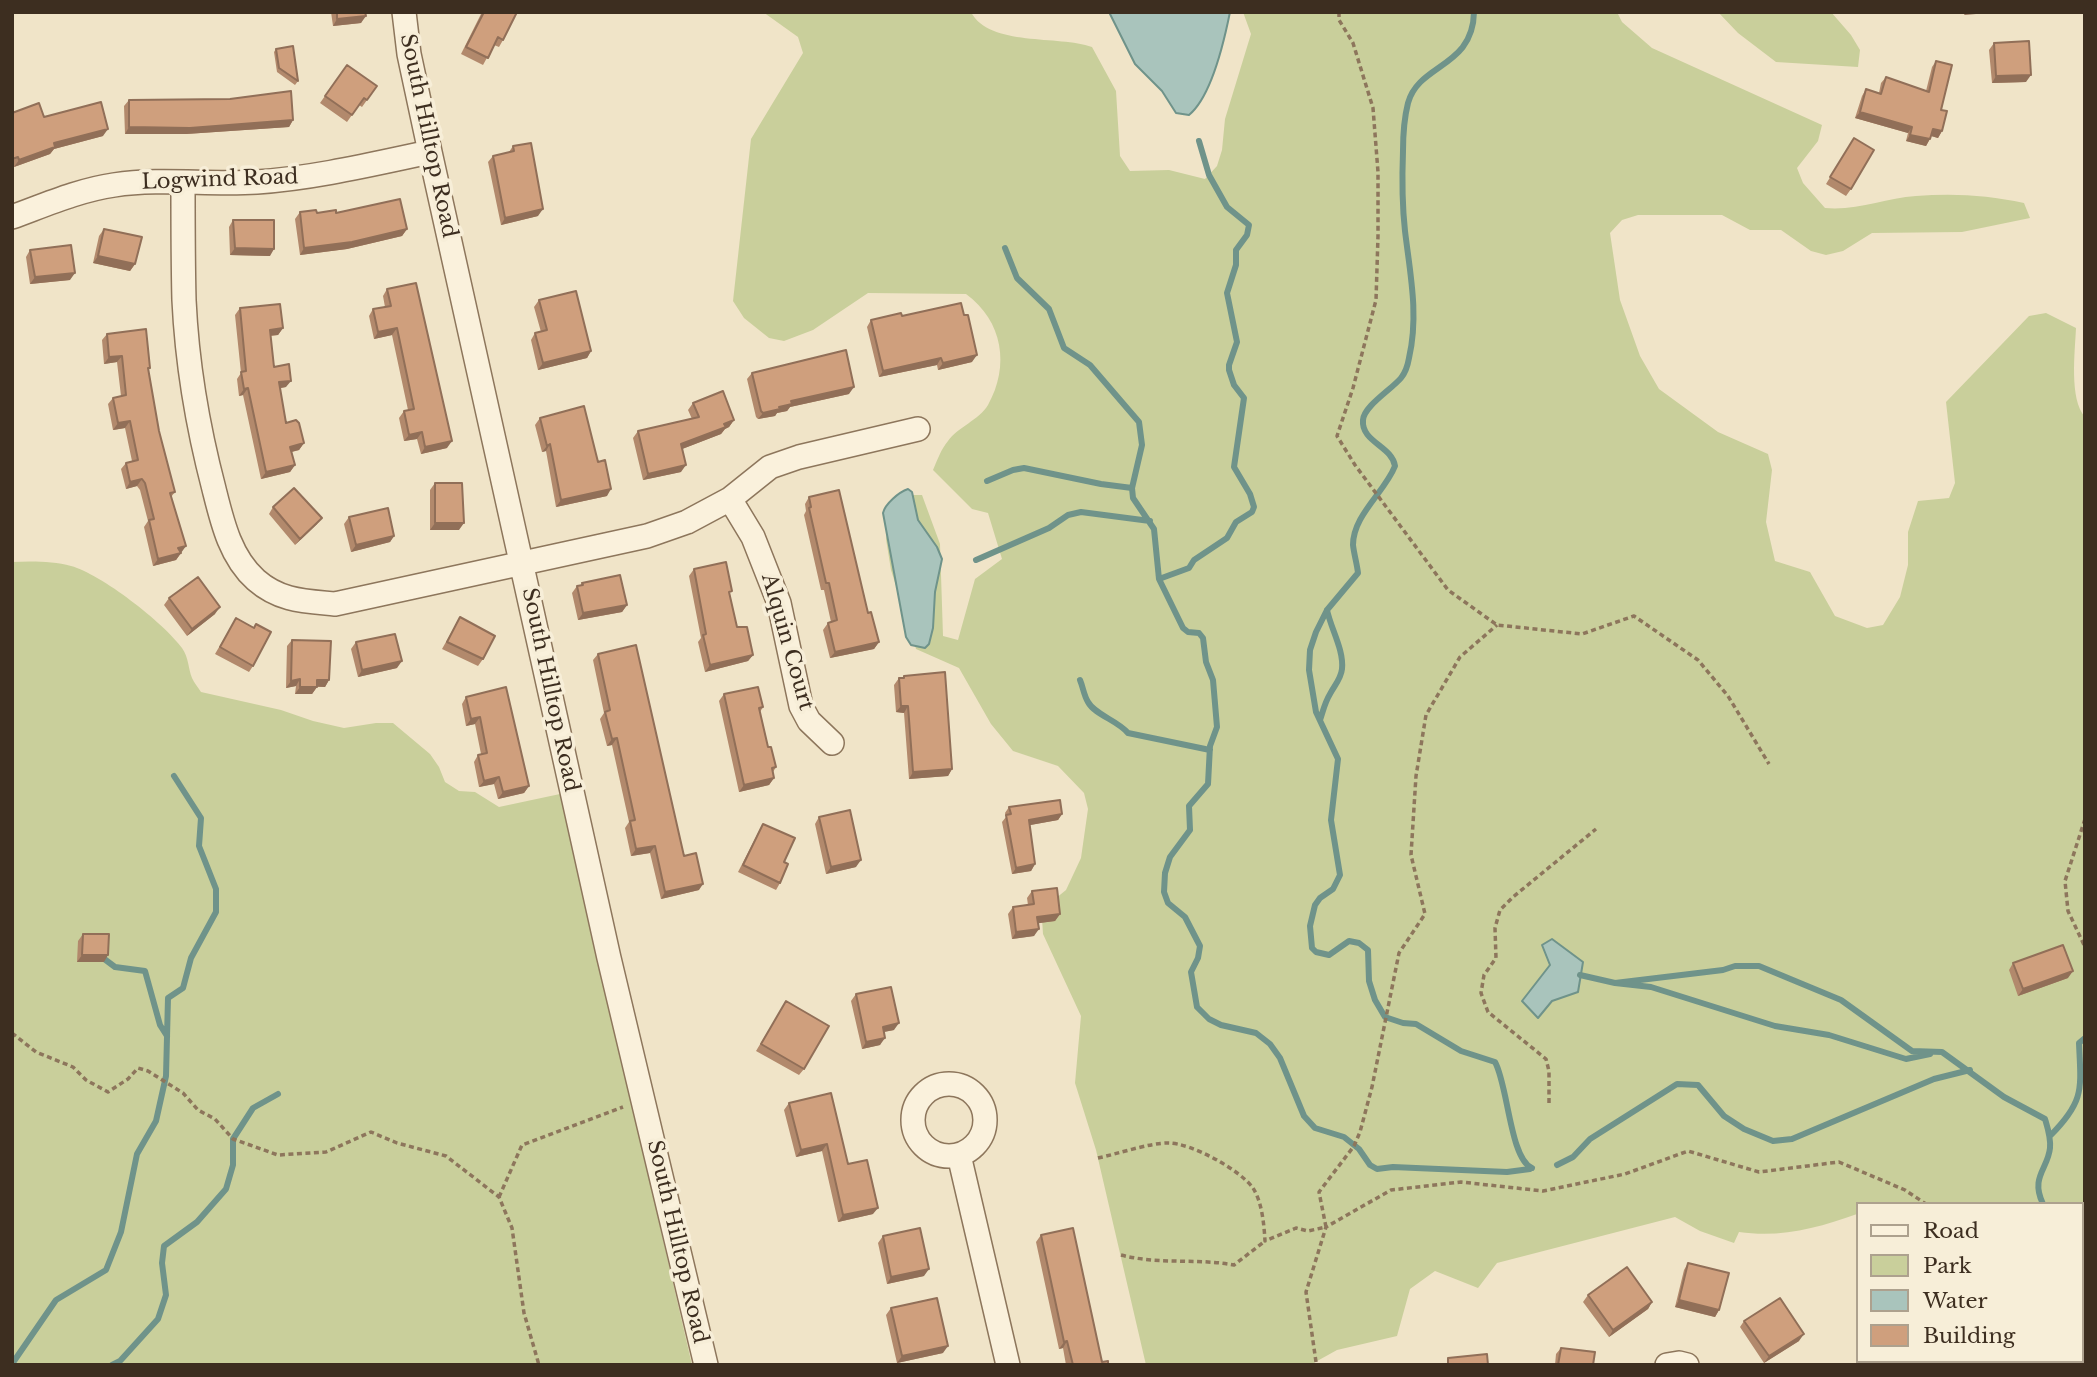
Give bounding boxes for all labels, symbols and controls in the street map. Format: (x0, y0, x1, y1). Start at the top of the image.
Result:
street label: South Hilltop Road (394, 32, 462, 240)
street label: Logwind Road (141, 165, 299, 195)
street label: Alquin Court (755, 571, 819, 713)
street label: South Hilltop Road (516, 586, 584, 794)
street label: South Hilltop Road (641, 1138, 713, 1346)
legend (1856, 1202, 2083, 1363)
text: Road (1923, 1218, 1979, 1244)
text: Park (1923, 1253, 1972, 1279)
text: Water (1923, 1288, 1987, 1314)
text: Building (1923, 1323, 2015, 1349)

